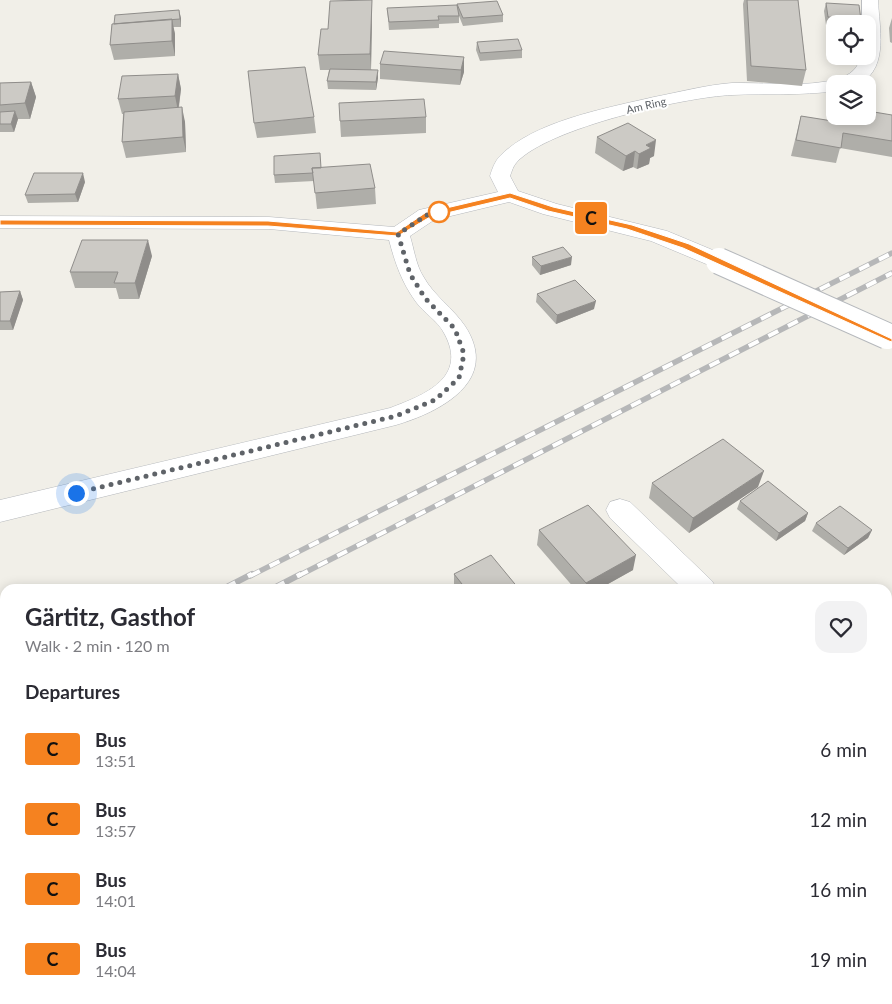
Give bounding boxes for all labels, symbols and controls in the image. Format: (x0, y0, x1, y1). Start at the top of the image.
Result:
map controls (826, 15, 876, 125)
button: locate (826, 15, 876, 65)
button: layers (826, 75, 876, 125)
street label: Am Ring (625, 94, 668, 116)
unlabelled marker (428, 201, 450, 223)
line badge: C (575, 202, 607, 234)
text: C (585, 207, 597, 229)
your location (64, 481, 89, 506)
button: heart (815, 601, 867, 653)
text: Gärtitz, Gasthof (25, 602, 195, 631)
text: Walk · 2 min · 120 m (25, 636, 170, 655)
text: Departures (25, 680, 120, 703)
text: Bus (95, 728, 126, 751)
text: C (47, 738, 58, 760)
text: 6 min (820, 738, 867, 761)
text: 13:51 (95, 751, 136, 770)
text: Bus (95, 798, 126, 821)
text: C (47, 808, 58, 830)
text: 12 min (809, 808, 867, 831)
text: 13:57 (95, 821, 136, 840)
text: Bus (95, 868, 126, 891)
text: C (47, 878, 58, 900)
text: 16 min (809, 878, 867, 901)
text: 14:01 (95, 891, 136, 910)
text: Bus (95, 938, 126, 961)
text: C (47, 948, 58, 970)
text: 19 min (809, 948, 867, 971)
text: 14:04 (95, 961, 136, 980)

